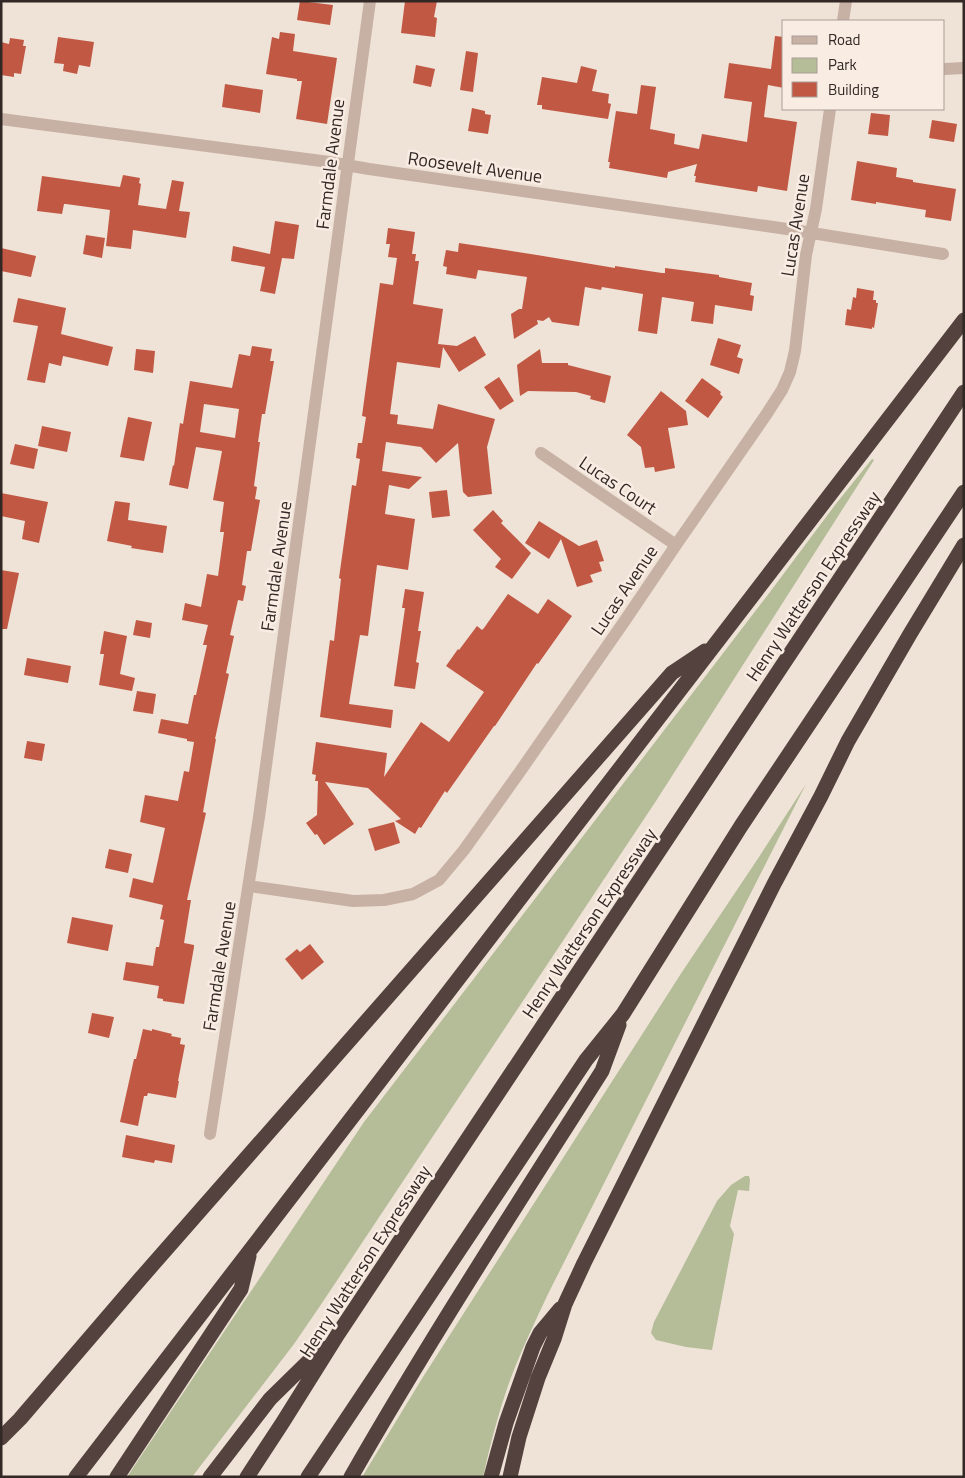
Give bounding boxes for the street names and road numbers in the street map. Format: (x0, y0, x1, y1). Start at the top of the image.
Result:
street label: Farmdale Avenue (309, 97, 351, 231)
street label: Roosevelt Avenue (406, 144, 544, 190)
street label: Lucas Avenue (774, 172, 816, 278)
street label: Lucas Court (574, 449, 663, 521)
street label: Henry Watterson Expressway (739, 485, 887, 687)
street label: Farmdale Avenue (253, 499, 299, 633)
street label: Lucas Avenue (584, 540, 664, 640)
street label: Henry Watterson Expressway (515, 822, 663, 1024)
street label: Farmdale Avenue (195, 899, 243, 1033)
street label: Henry Watterson Expressway (293, 1159, 438, 1362)

